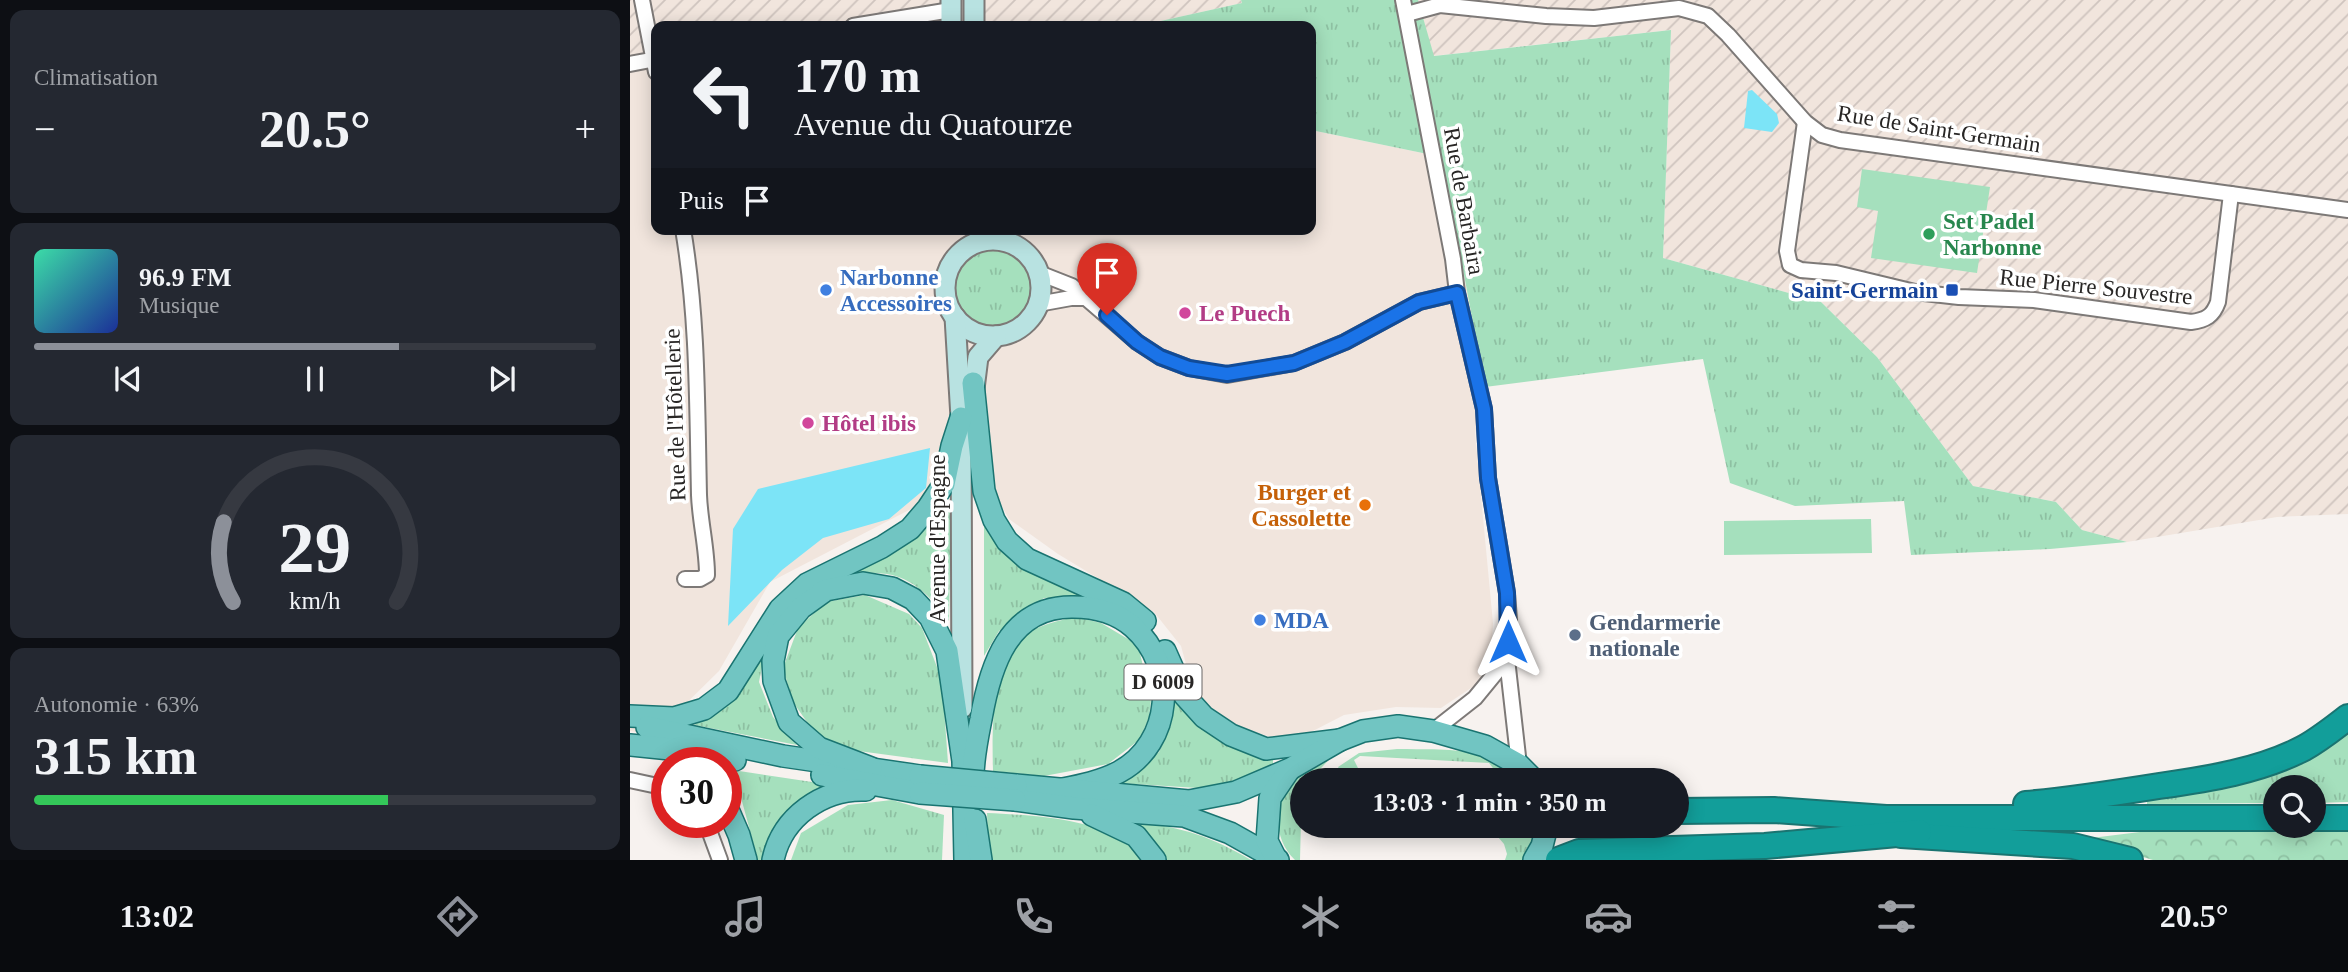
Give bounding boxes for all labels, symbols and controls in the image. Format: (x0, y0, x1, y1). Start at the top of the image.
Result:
text: 170 m (794, 48, 921, 103)
icon: left (679, 49, 770, 140)
text: Climatisation (34, 65, 158, 90)
text: 20.5° (259, 101, 371, 158)
street label: Rue de Saint-Germain (1835, 101, 2043, 158)
text: Avenue du Quatourze (794, 106, 1072, 142)
text: − (34, 108, 55, 150)
text: + (575, 108, 596, 150)
street label: Rue de Barbaira (1439, 125, 1489, 277)
icon: arrive (738, 182, 776, 220)
text: Puis (679, 186, 724, 215)
place label: Set Padel Narbonne (1943, 209, 2041, 260)
marker: Set Padel Narbonne (1921, 226, 1937, 242)
pin (1077, 243, 1137, 315)
icon: arrive (1088, 254, 1126, 292)
text: 96.9 FM (139, 263, 231, 292)
street label: Rue Pierre Souvestre (1998, 264, 2194, 310)
place label: Narbonne Accessoires (840, 265, 952, 316)
place label: Saint-Germain (1791, 278, 1938, 303)
marker: Narbonne Accessoires (818, 282, 834, 298)
marker: Saint-Germain (1944, 282, 1960, 298)
text: Musique (139, 293, 220, 318)
place label: Le Puech (1199, 301, 1291, 326)
marker: Le Puech (1177, 305, 1193, 321)
street label: Rue de l'Hôtellerie (659, 328, 691, 502)
icon: previous (109, 360, 147, 398)
icon: pause (296, 360, 334, 398)
icon: next (483, 360, 521, 398)
place label: Hôtel ibis (822, 411, 916, 436)
marker: Hôtel ibis (800, 415, 816, 431)
street label: Avenue d'Espagne (925, 454, 950, 624)
place label: Burger et Cassolette (1251, 480, 1351, 531)
marker: Burger et Cassolette (1357, 497, 1373, 513)
text: 29 (279, 508, 351, 589)
text: km/h (289, 587, 341, 614)
position arrow (1471, 605, 1545, 679)
place label: MDA (1274, 608, 1329, 633)
place label: Gendarmerie nationale (1589, 610, 1721, 661)
marker: MDA (1252, 612, 1268, 628)
marker: Gendarmerie nationale (1567, 627, 1583, 643)
road number: D 6009 (1124, 664, 1202, 700)
text: Autonomie · 63% (34, 692, 199, 717)
text: 315 km (34, 728, 197, 785)
speed limit sign: 30 (651, 747, 742, 838)
map controls (2263, 775, 2326, 838)
button: search (2263, 775, 2326, 838)
text: 13:03 · 1 min · 350 m (1373, 788, 1607, 817)
icon: directions (433, 892, 482, 941)
icon: music (721, 892, 770, 941)
icon: phone (1009, 892, 1058, 941)
icon: climate (1296, 892, 1345, 941)
icon: car (1584, 892, 1633, 941)
icon: filters (1872, 892, 1921, 941)
text: 13:02 (119, 898, 194, 934)
text: 20.5° (2160, 898, 2229, 934)

